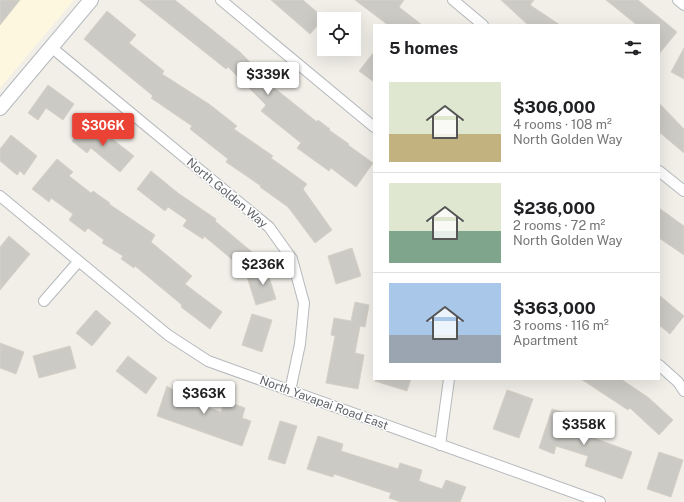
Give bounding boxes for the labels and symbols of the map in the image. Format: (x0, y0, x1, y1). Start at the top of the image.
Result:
pin: $339K (240, 62, 296, 96)
pin: $306K (75, 113, 131, 147)
street label: North Golden Way (184, 155, 271, 231)
pin: $236K (235, 252, 291, 286)
street label: North Yavapai Road East (258, 373, 390, 433)
pin: $363K (176, 381, 232, 415)
pin: $358K (556, 412, 612, 446)

